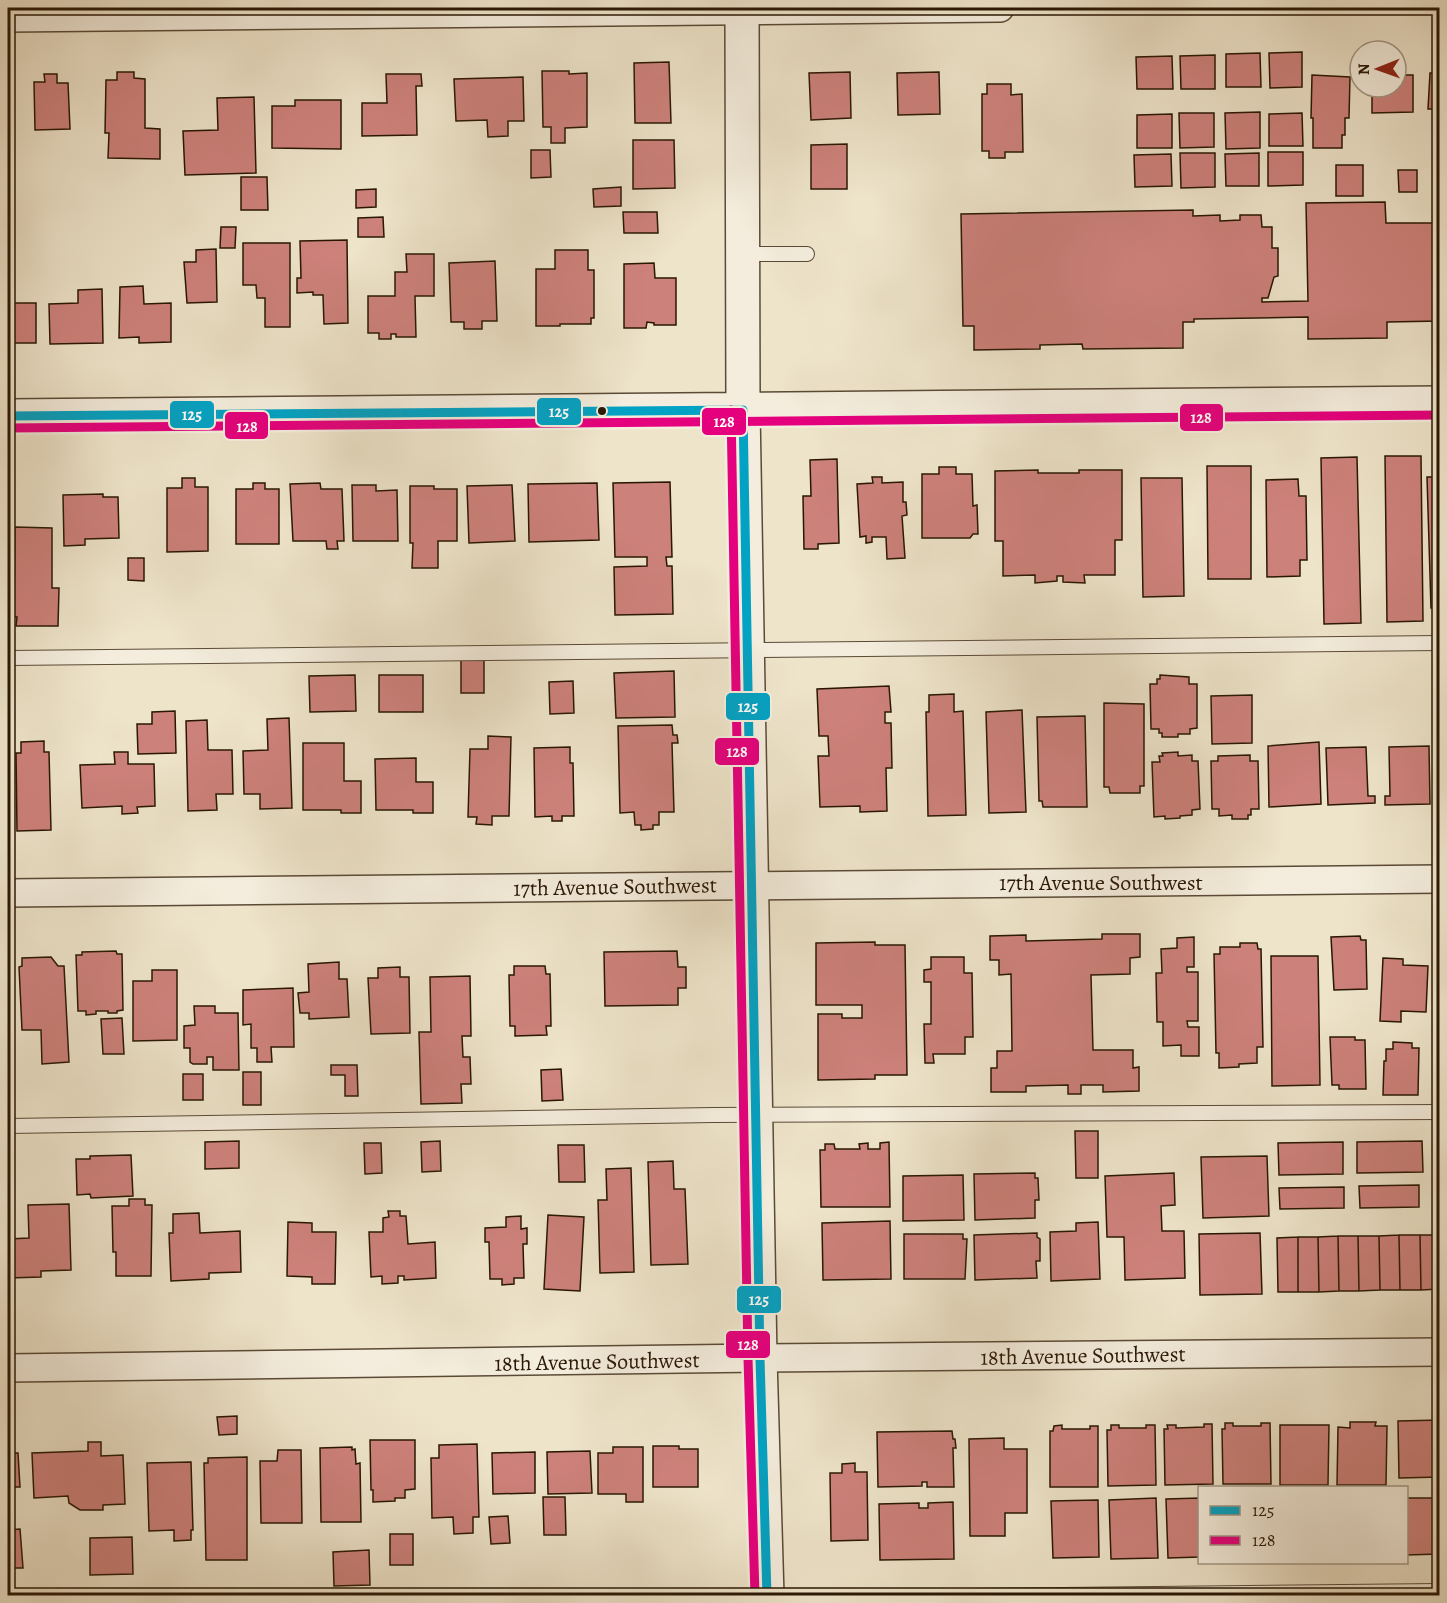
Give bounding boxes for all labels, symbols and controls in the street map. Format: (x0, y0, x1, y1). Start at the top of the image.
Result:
north arrow (1348, 39, 1408, 99)
text: N (1353, 63, 1375, 75)
line badge: 125 (536, 397, 582, 426)
line badge: 125 (169, 400, 215, 429)
text: 125 (549, 401, 569, 423)
line badge: 128 (1179, 403, 1224, 432)
text: 125 (182, 404, 202, 426)
unlabelled marker (596, 405, 608, 417)
line badge: 128 (701, 407, 747, 436)
text: 128 (1190, 407, 1212, 429)
line badge: 128 (224, 411, 269, 440)
text: 128 (713, 411, 735, 433)
text: 128 (236, 416, 258, 438)
line badge: 125 (725, 692, 771, 721)
text: 125 (738, 696, 758, 718)
line badge: 128 (714, 737, 760, 766)
text: 128 (726, 741, 748, 763)
street label: 17th Avenue Southwest (999, 868, 1203, 898)
street label: 17th Avenue Southwest (513, 870, 717, 904)
line badge: 125 (736, 1285, 782, 1314)
text: 125 (749, 1289, 769, 1311)
line badge: 128 (725, 1330, 771, 1359)
text: 128 (737, 1334, 759, 1356)
street label: 18th Avenue Southwest (980, 1339, 1186, 1373)
street label: 18th Avenue Southwest (494, 1345, 700, 1379)
legend (1198, 1486, 1408, 1564)
text: 125 (1252, 1498, 1274, 1522)
text: 128 (1252, 1528, 1275, 1552)

